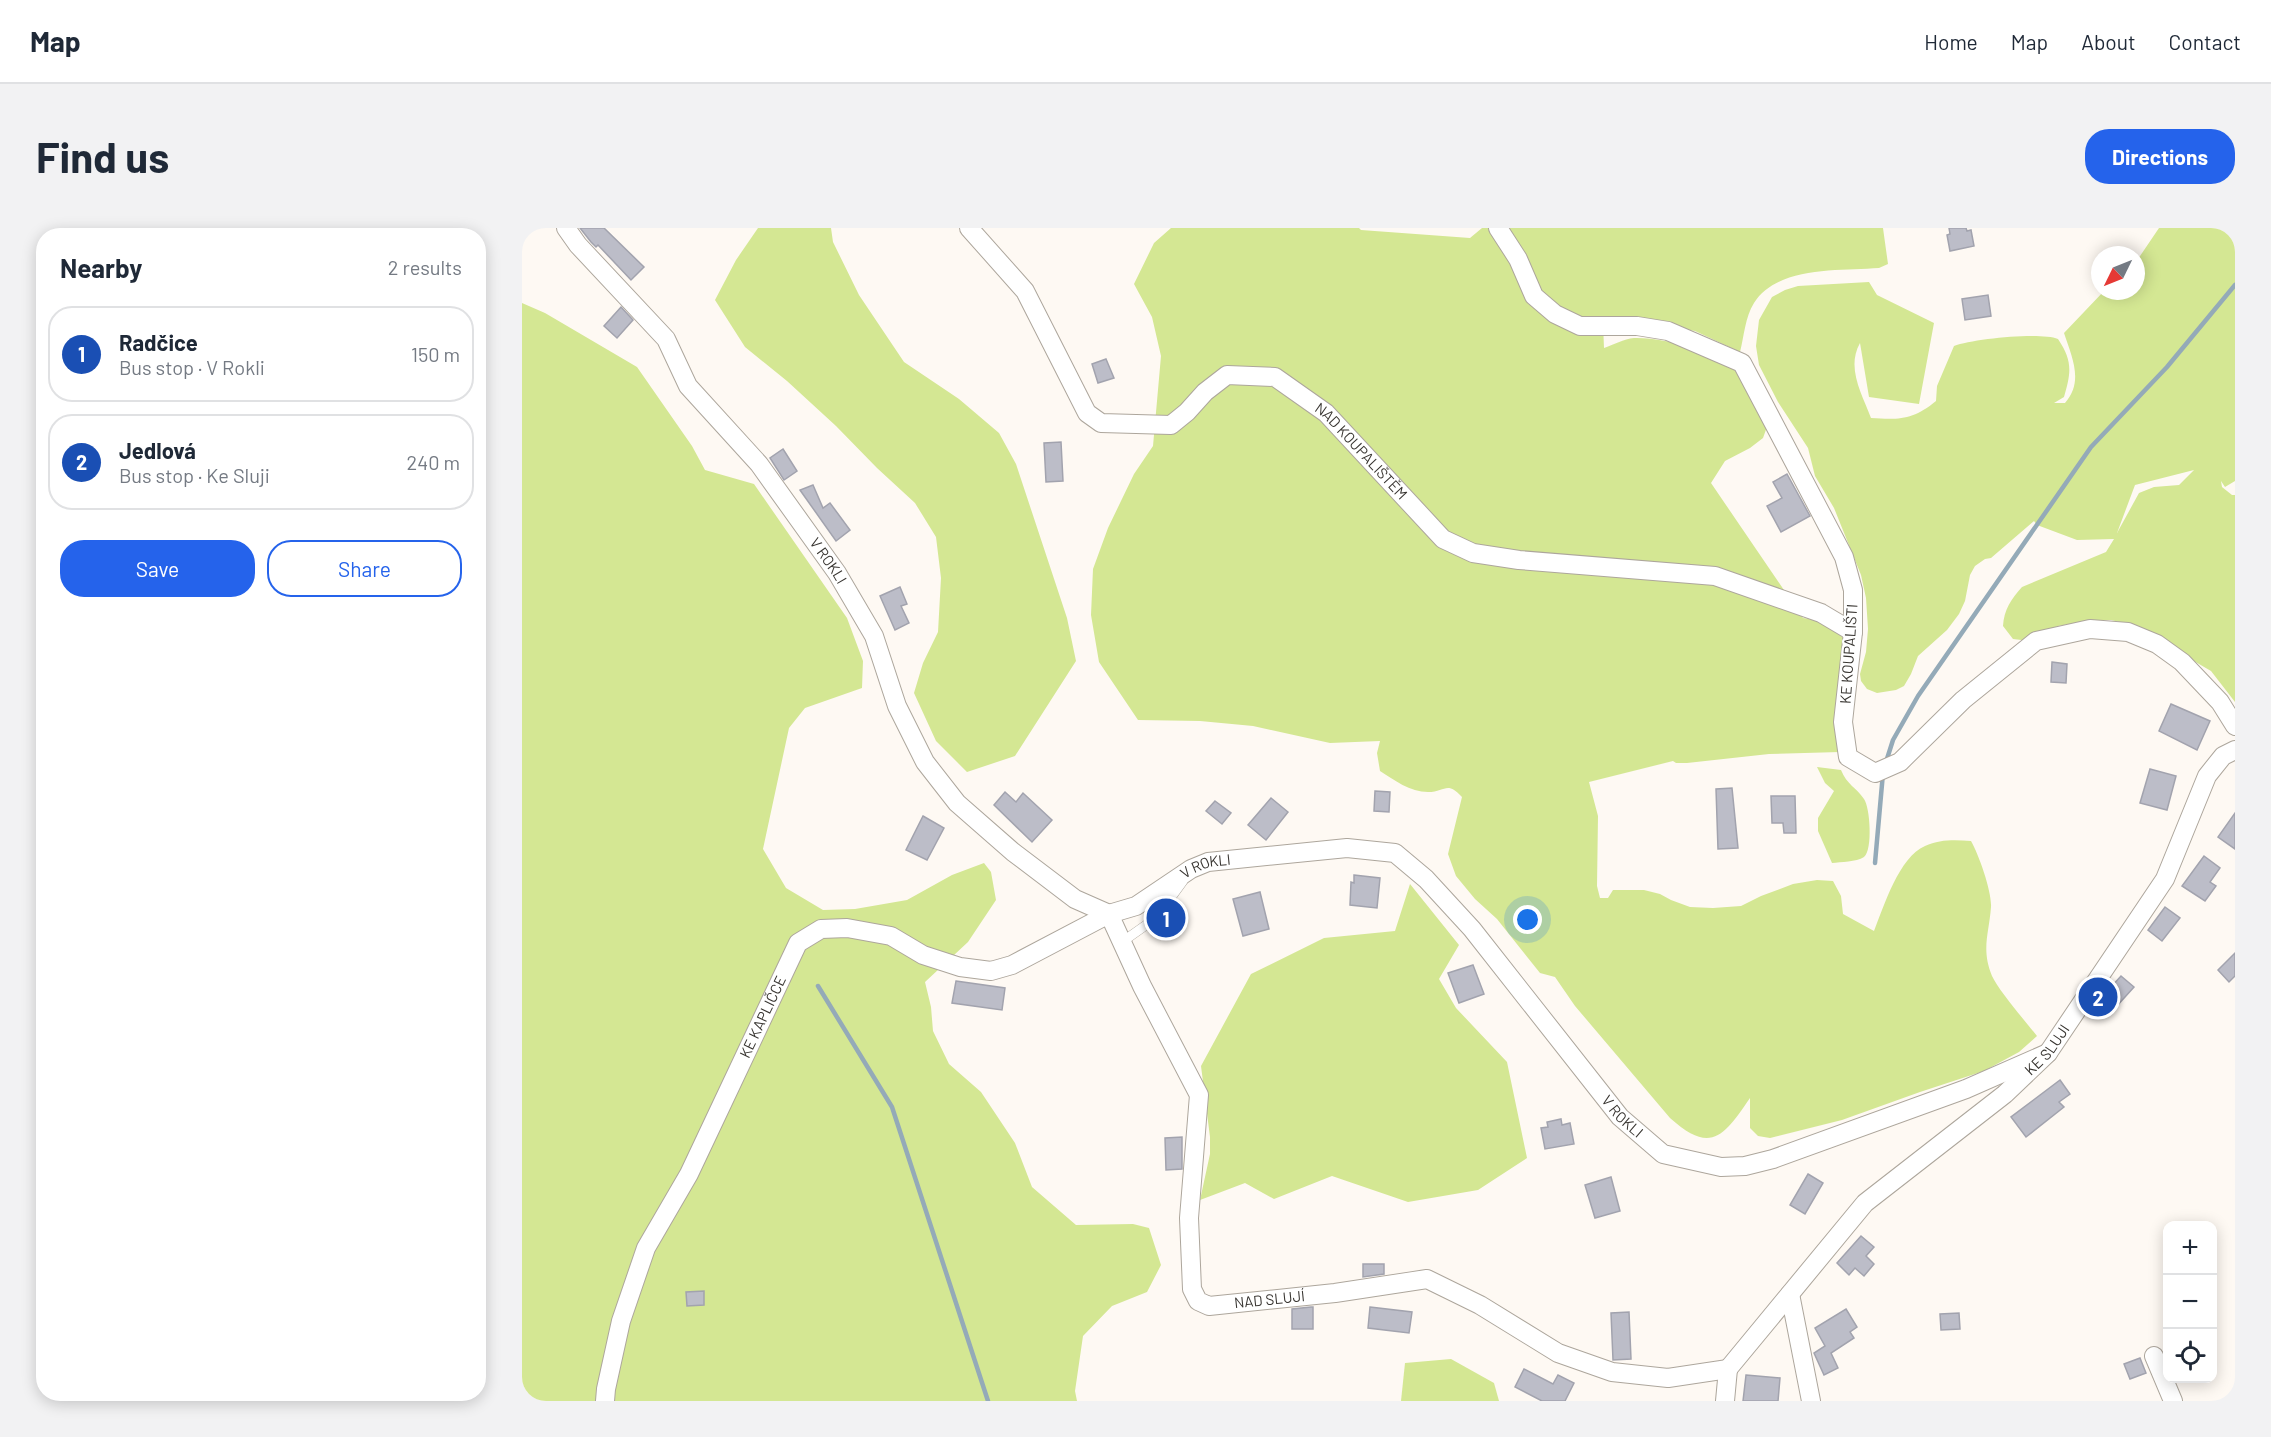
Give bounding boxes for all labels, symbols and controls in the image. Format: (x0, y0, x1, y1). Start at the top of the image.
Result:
text: Map (30, 24, 81, 58)
text: Home (1924, 29, 1978, 54)
text: Map (2011, 29, 2048, 54)
text: About (2081, 29, 2136, 54)
text: Contact (2169, 29, 2241, 54)
button: Directions (2085, 129, 2235, 184)
text: Find us (36, 131, 169, 181)
north arrow (2091, 246, 2145, 300)
text: Nearby (60, 252, 142, 283)
text: 2 results (388, 255, 462, 279)
text: Radčice (119, 329, 198, 355)
text: 1 (78, 342, 85, 366)
text: 150 m (411, 342, 460, 366)
text: Bus stop · V Rokli (119, 355, 265, 379)
street label: NAD KOUPALIŠTĚM (1312, 398, 1412, 503)
text: Jedlová (119, 437, 196, 463)
text: 2 (76, 450, 87, 474)
text: 240 m (406, 450, 460, 474)
text: Bus stop · Ke Sluji (119, 463, 270, 487)
street label: V ROKLI (807, 534, 851, 587)
button: Save (60, 540, 255, 597)
button: Share (267, 540, 462, 597)
street label: KE KOUPALIŠTI (1836, 603, 1860, 705)
street label: V ROKLI (1176, 850, 1232, 882)
pin: 1 (1146, 896, 1186, 940)
your location (1513, 905, 1542, 934)
street label: KE KAPLIČCE (735, 973, 789, 1060)
pin: 2 (2078, 974, 2118, 1020)
street label: KE SLUJI (2020, 1021, 2073, 1078)
street label: V ROKLI (1598, 1091, 1647, 1141)
map controls (2163, 1221, 2217, 1383)
button: + (2163, 1221, 2217, 1275)
button: − (2163, 1275, 2217, 1329)
street label: NAD SLUJÍ (1233, 1286, 1306, 1311)
button: locate (2163, 1329, 2217, 1383)

